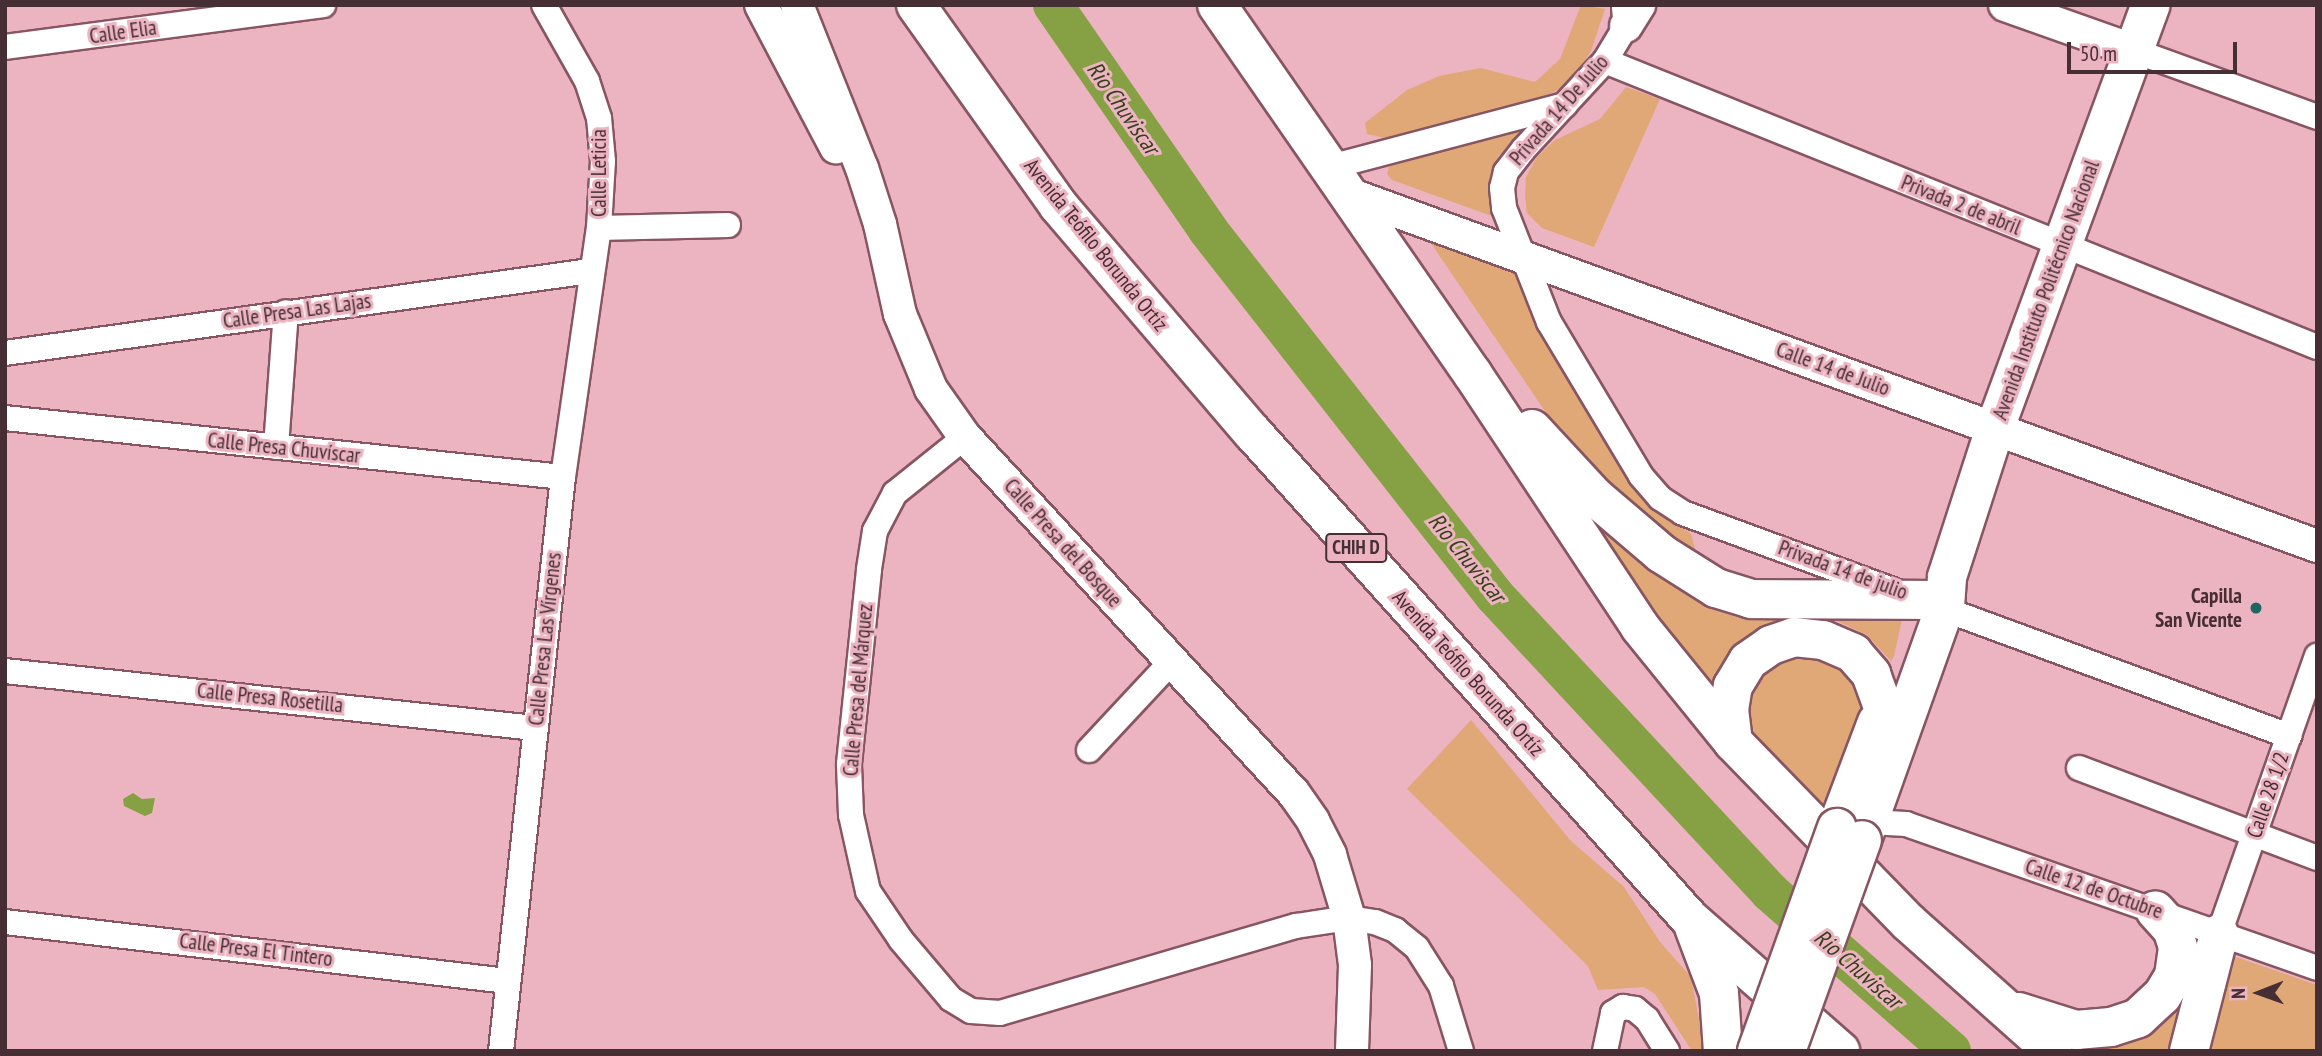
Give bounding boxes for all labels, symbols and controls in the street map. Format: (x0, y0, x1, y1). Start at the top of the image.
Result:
street label: Calle Elia (88, 15, 158, 49)
scale bar (2070, 28, 2240, 72)
text: 50 m (2080, 40, 2117, 67)
street label: Privada 14 De Julio (1504, 50, 1614, 170)
water label: Rio Chuviscar (1081, 56, 1165, 160)
street label: Calle Leticia (586, 129, 612, 217)
street label: Avenida Teófilo Borunda Ortíz (1019, 154, 1173, 336)
street label: Avenida Instituto Politécnico Nacional (1987, 157, 2105, 423)
street label: Privada 2 de abril (1898, 170, 2024, 240)
street label: Calle Presa Las Lajas (221, 288, 373, 334)
street label: Calle 14 de Julio (1773, 337, 1893, 401)
street label: Calle Presa Chuvíscar (206, 427, 362, 469)
street label: Calle Presa del Bosque (999, 474, 1127, 612)
water label: Rio Chuviscar (1423, 508, 1511, 608)
road number: CHIH D (1324, 533, 1388, 564)
street label: Privada 14 de julio (1775, 535, 1911, 605)
street label: Calle Presa Las Vírgenes (523, 551, 567, 727)
place label: Capilla San Vicente (2154, 583, 2242, 633)
street label: Avenida Teófilo Borunda Ortíz (1387, 585, 1549, 761)
marker: Capilla San Vicente (2248, 600, 2264, 616)
street label: Calle Presa del Márquez (838, 603, 878, 777)
street label: Calle Presa Rosetilla (196, 678, 344, 718)
street label: Calle 28 1/2 (2242, 749, 2294, 841)
street label: Calle 12 de Octubre (2022, 854, 2166, 924)
water label: Rio Chuviscar (1809, 924, 1907, 1014)
street label: Calle Presa El Tintero (178, 928, 334, 972)
north arrow (2224, 958, 2294, 1028)
text: N (2226, 988, 2250, 999)

